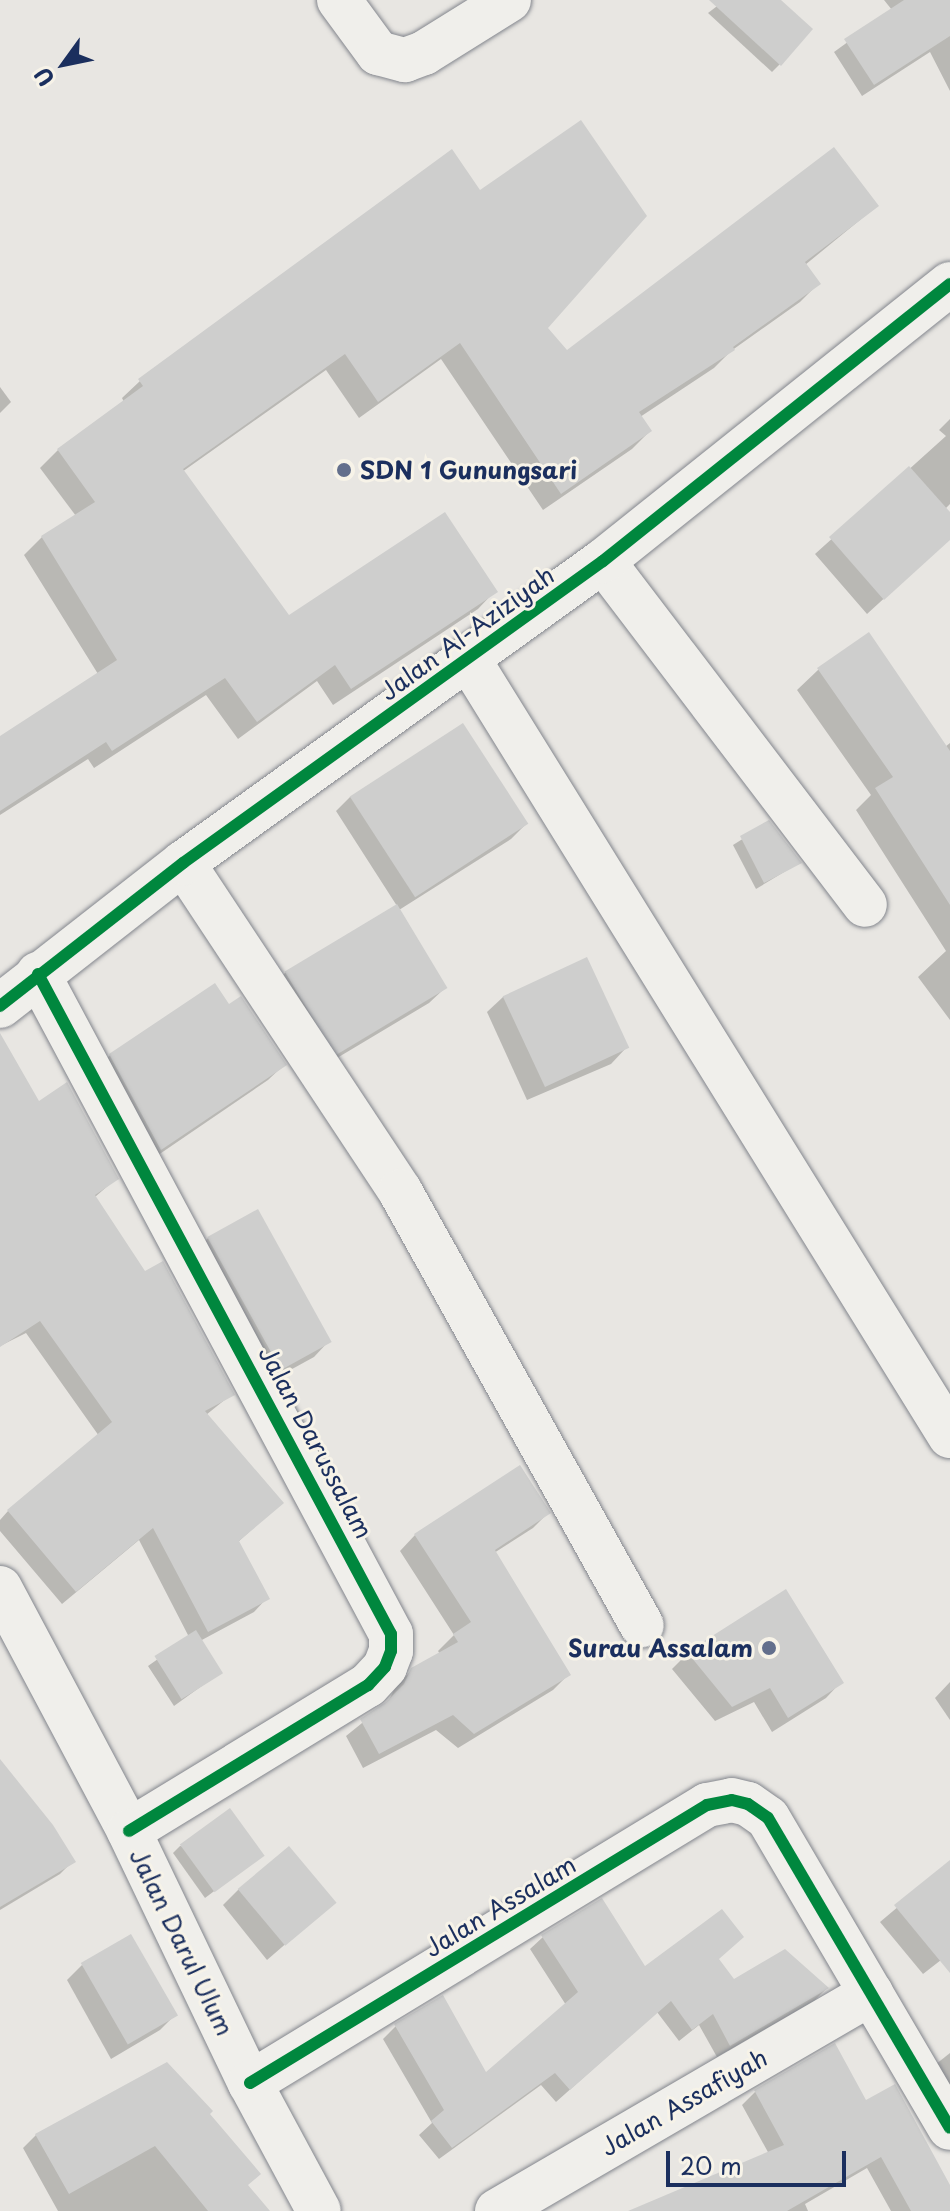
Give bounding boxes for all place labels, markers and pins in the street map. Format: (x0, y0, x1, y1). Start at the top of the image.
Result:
place label: SDN 1 Gunungsari (360, 456, 580, 484)
marker: SDN 1 Gunungsari (335, 461, 353, 479)
place label: Surau Assalam (568, 1634, 753, 1662)
marker: Surau Assalam (760, 1639, 778, 1657)

